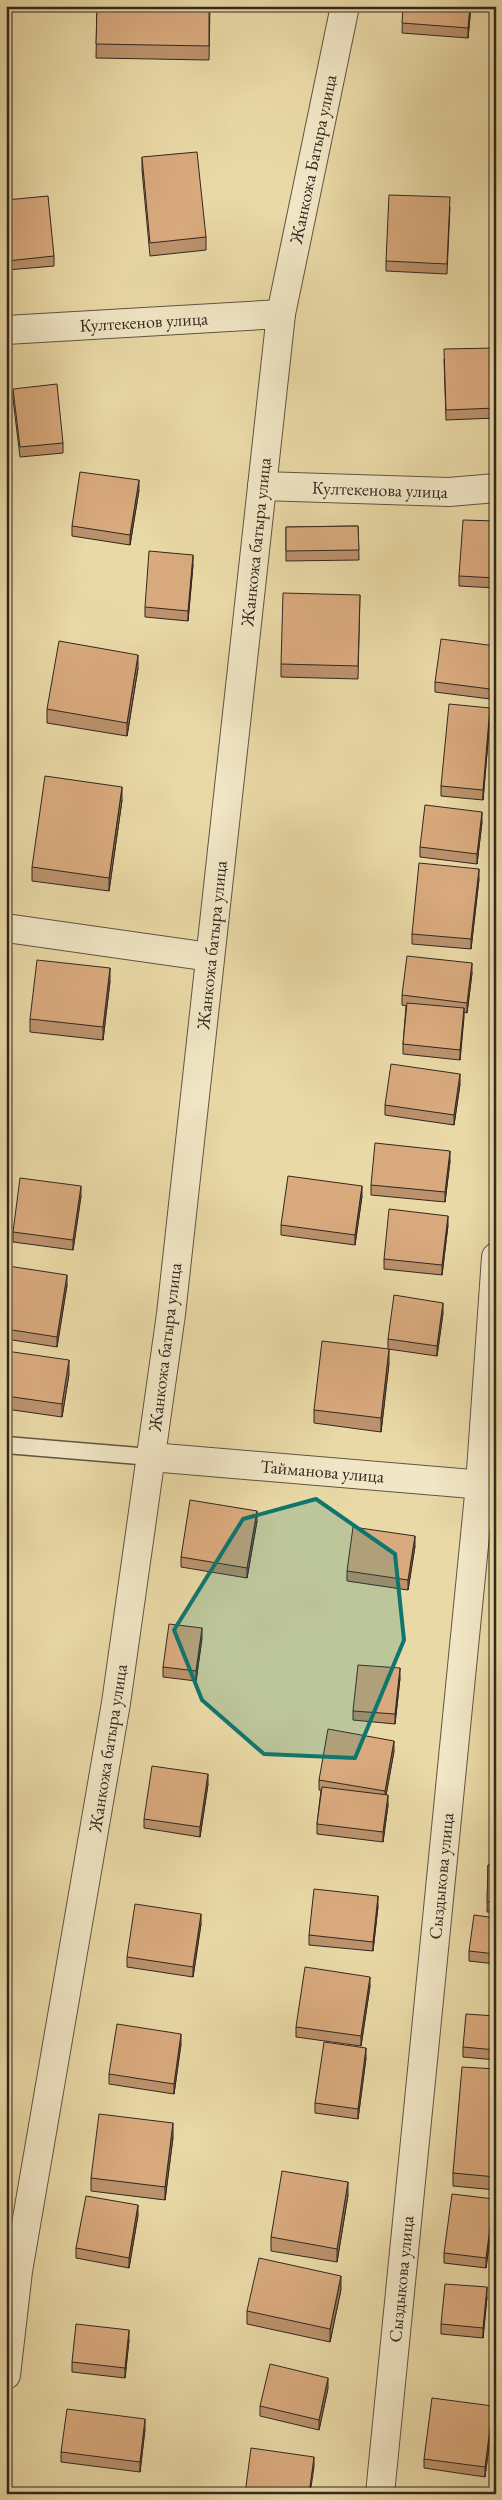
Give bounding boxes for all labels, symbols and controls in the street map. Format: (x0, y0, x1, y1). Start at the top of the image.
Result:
street label: Жанкожа Батыра улица (284, 72, 342, 247)
street label: Култекенов улица (79, 306, 209, 337)
street label: Жанкожа батыра улица (235, 456, 276, 628)
street label: Култекенова улица (312, 476, 449, 503)
street label: Жанкожа батыра улица (191, 859, 232, 1031)
street label: Жанкожа батыра улица (143, 1261, 186, 1433)
street label: Тайманова улица (260, 1454, 386, 1488)
street label: Жанкожа батыра улица (83, 1662, 132, 1834)
street label: Сыздыкова улица (423, 1811, 459, 1940)
street label: Сыздыкова улица (383, 2214, 419, 2343)

